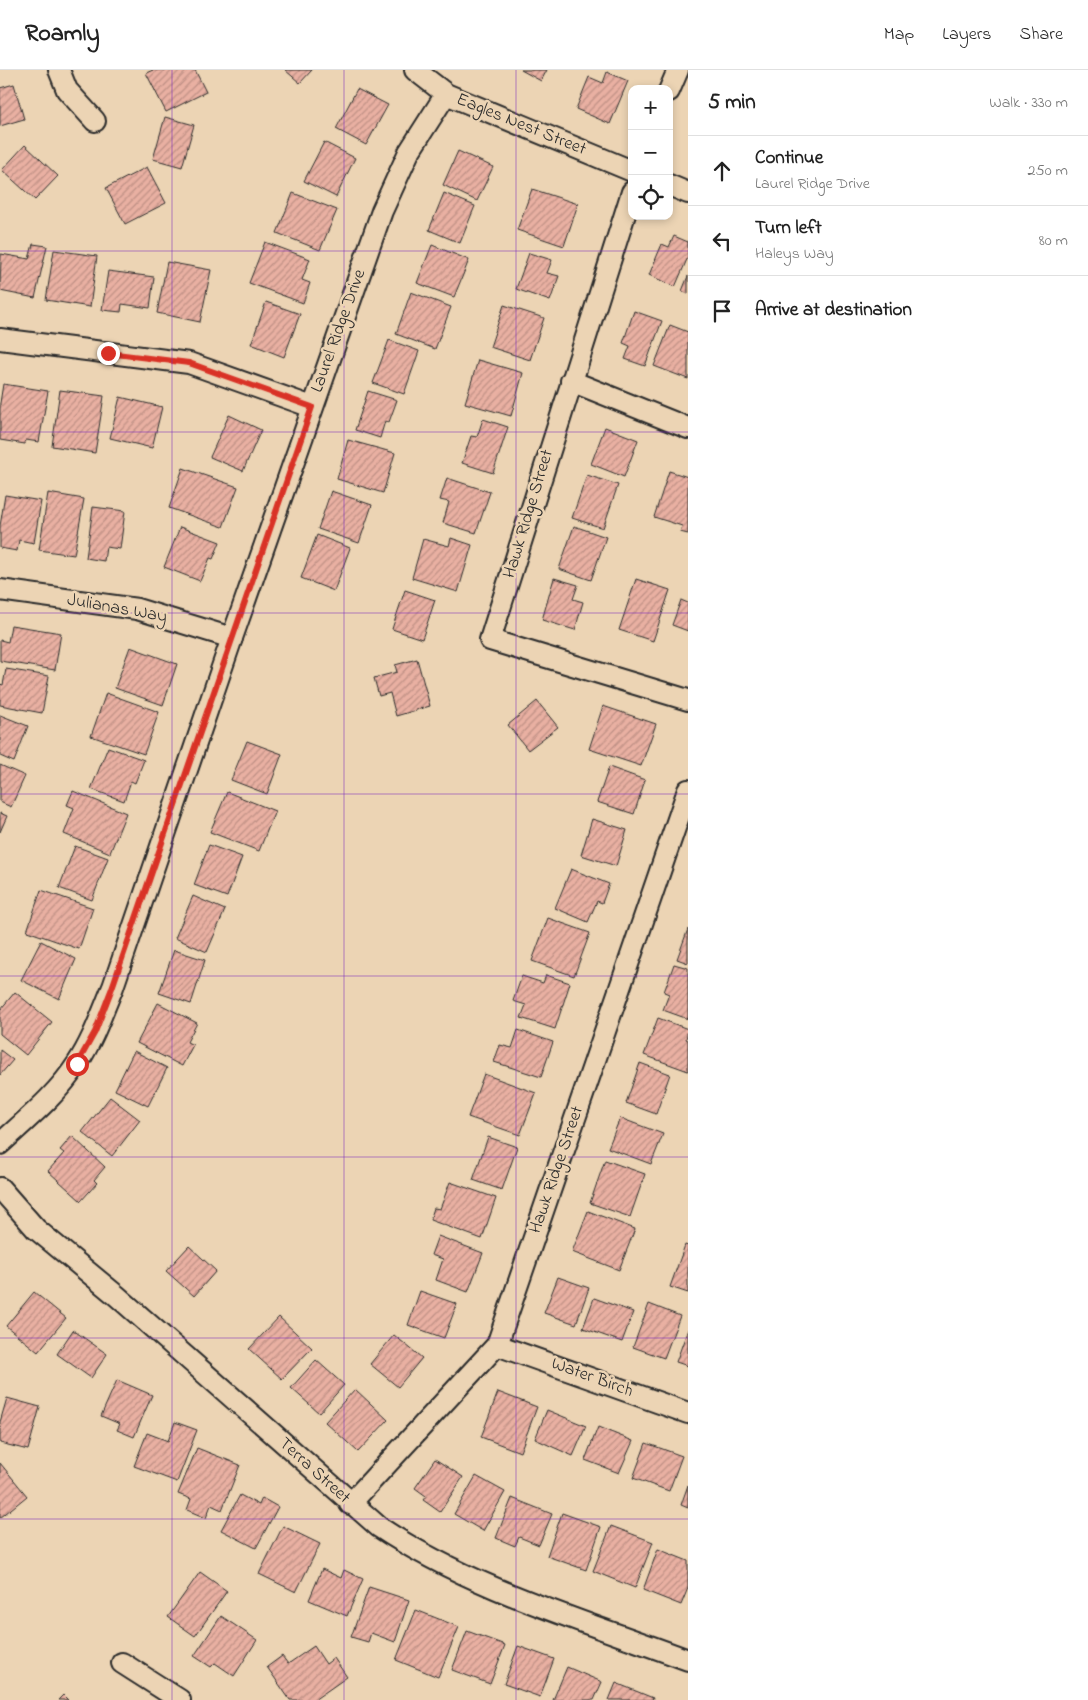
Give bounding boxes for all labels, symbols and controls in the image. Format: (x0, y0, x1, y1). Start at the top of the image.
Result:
text: Roamly (25, 17, 100, 52)
text: Map (884, 22, 914, 48)
text: Layers (942, 22, 992, 48)
text: Share (1020, 22, 1063, 48)
map controls (628, 85, 673, 220)
button: + (628, 85, 673, 130)
street label: Eagles Nest Street (452, 87, 590, 164)
text: 5 min (708, 88, 756, 118)
text: Walk · 330 m (989, 91, 1068, 115)
button: − (628, 130, 673, 175)
text: Continue (755, 145, 823, 172)
icon: ahead (708, 157, 736, 185)
text: 250 m (1028, 159, 1068, 183)
text: Laurel Ridge Drive (755, 172, 870, 196)
button: locate (628, 175, 673, 220)
text: Turn left (755, 215, 822, 242)
icon: left (708, 227, 736, 255)
text: 80 m (1039, 229, 1068, 253)
text: Haleys Way (755, 242, 834, 266)
street label: Laurel Ridge Drive (305, 265, 375, 397)
icon: arrive (708, 297, 736, 325)
text: Arrive at destination (755, 297, 912, 324)
route end (97, 342, 120, 365)
street label: Hawk Ridge Street (497, 446, 562, 582)
street label: Julianas Way (65, 587, 169, 631)
route start (66, 1053, 89, 1076)
street label: Hawk Ridge Street (523, 1103, 592, 1238)
street label: Water Birch (547, 1351, 637, 1405)
street label: Terra Street (272, 1432, 356, 1510)

